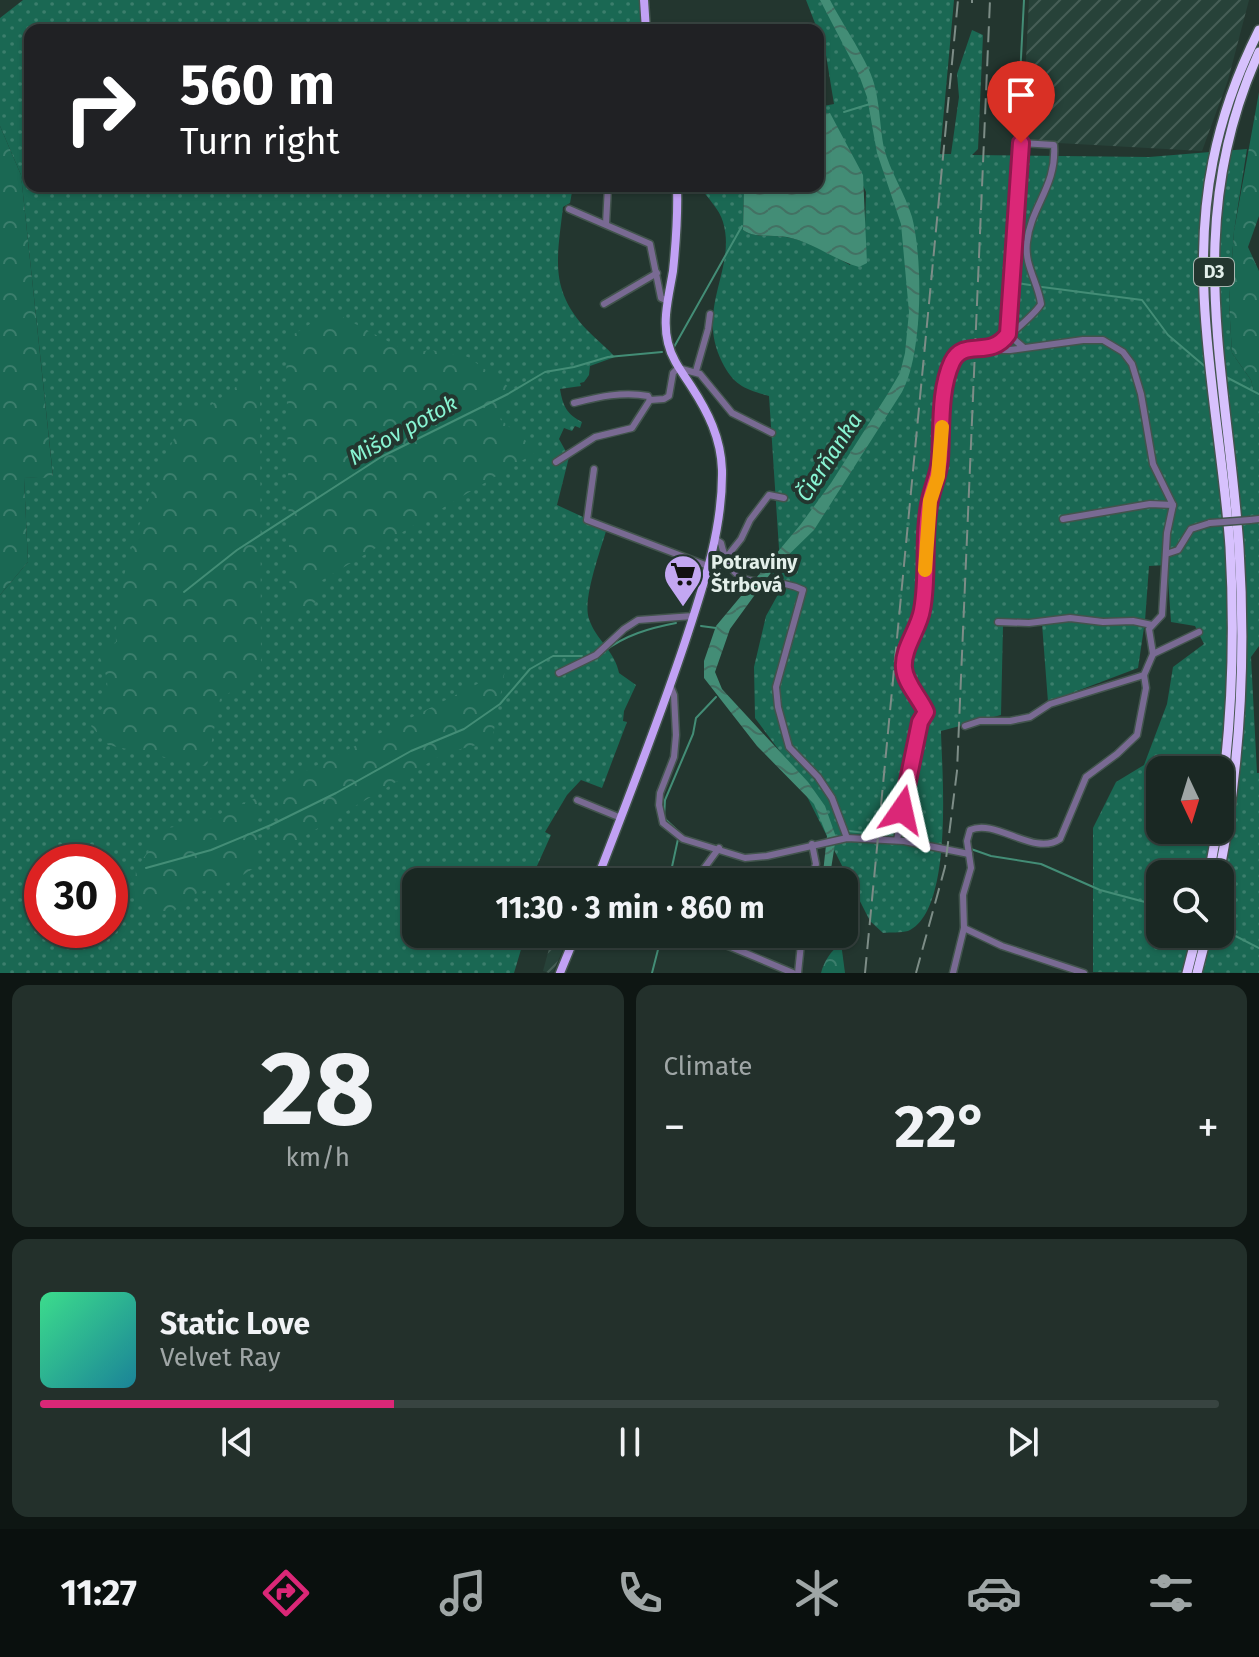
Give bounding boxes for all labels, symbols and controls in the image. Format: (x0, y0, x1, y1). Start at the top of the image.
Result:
text: 560 m (180, 52, 335, 119)
icon: right (48, 56, 152, 160)
pin (987, 61, 1055, 143)
icon: arrive (999, 73, 1043, 117)
text: Turn right (180, 120, 340, 164)
road number: D3 (1194, 258, 1234, 286)
water label: Mišov potok (344, 389, 462, 471)
water label: Čierňanka (790, 407, 868, 507)
place label: Potraviny Štrbová (711, 550, 798, 597)
supermarket icon: Potraviny Štrbová (662, 553, 704, 608)
north arrow (1146, 756, 1234, 844)
map controls (1146, 756, 1234, 948)
position arrow (860, 768, 944, 852)
speed limit sign: 30 (24, 844, 128, 948)
button: search (1146, 860, 1234, 948)
text: 11:30 · 3 min · 860 m (495, 890, 765, 926)
text: 28 (261, 1027, 375, 1152)
text: Climate (664, 1051, 752, 1082)
text: 22° (895, 1091, 988, 1163)
text: − (664, 1101, 686, 1154)
text: + (1197, 1101, 1219, 1154)
text: km/h (286, 1142, 350, 1173)
text: Static Love (160, 1306, 310, 1342)
text: Velvet Ray (160, 1342, 280, 1373)
icon: previous (215, 1420, 259, 1464)
icon: pause (608, 1420, 652, 1464)
icon: next (1001, 1420, 1045, 1464)
icon: directions (258, 1565, 314, 1621)
icon: music (435, 1565, 491, 1621)
icon: phone (612, 1565, 668, 1621)
icon: climate (789, 1565, 845, 1621)
icon: car (966, 1565, 1022, 1621)
icon: filters (1143, 1565, 1199, 1621)
text: 11:27 (60, 1571, 137, 1615)

